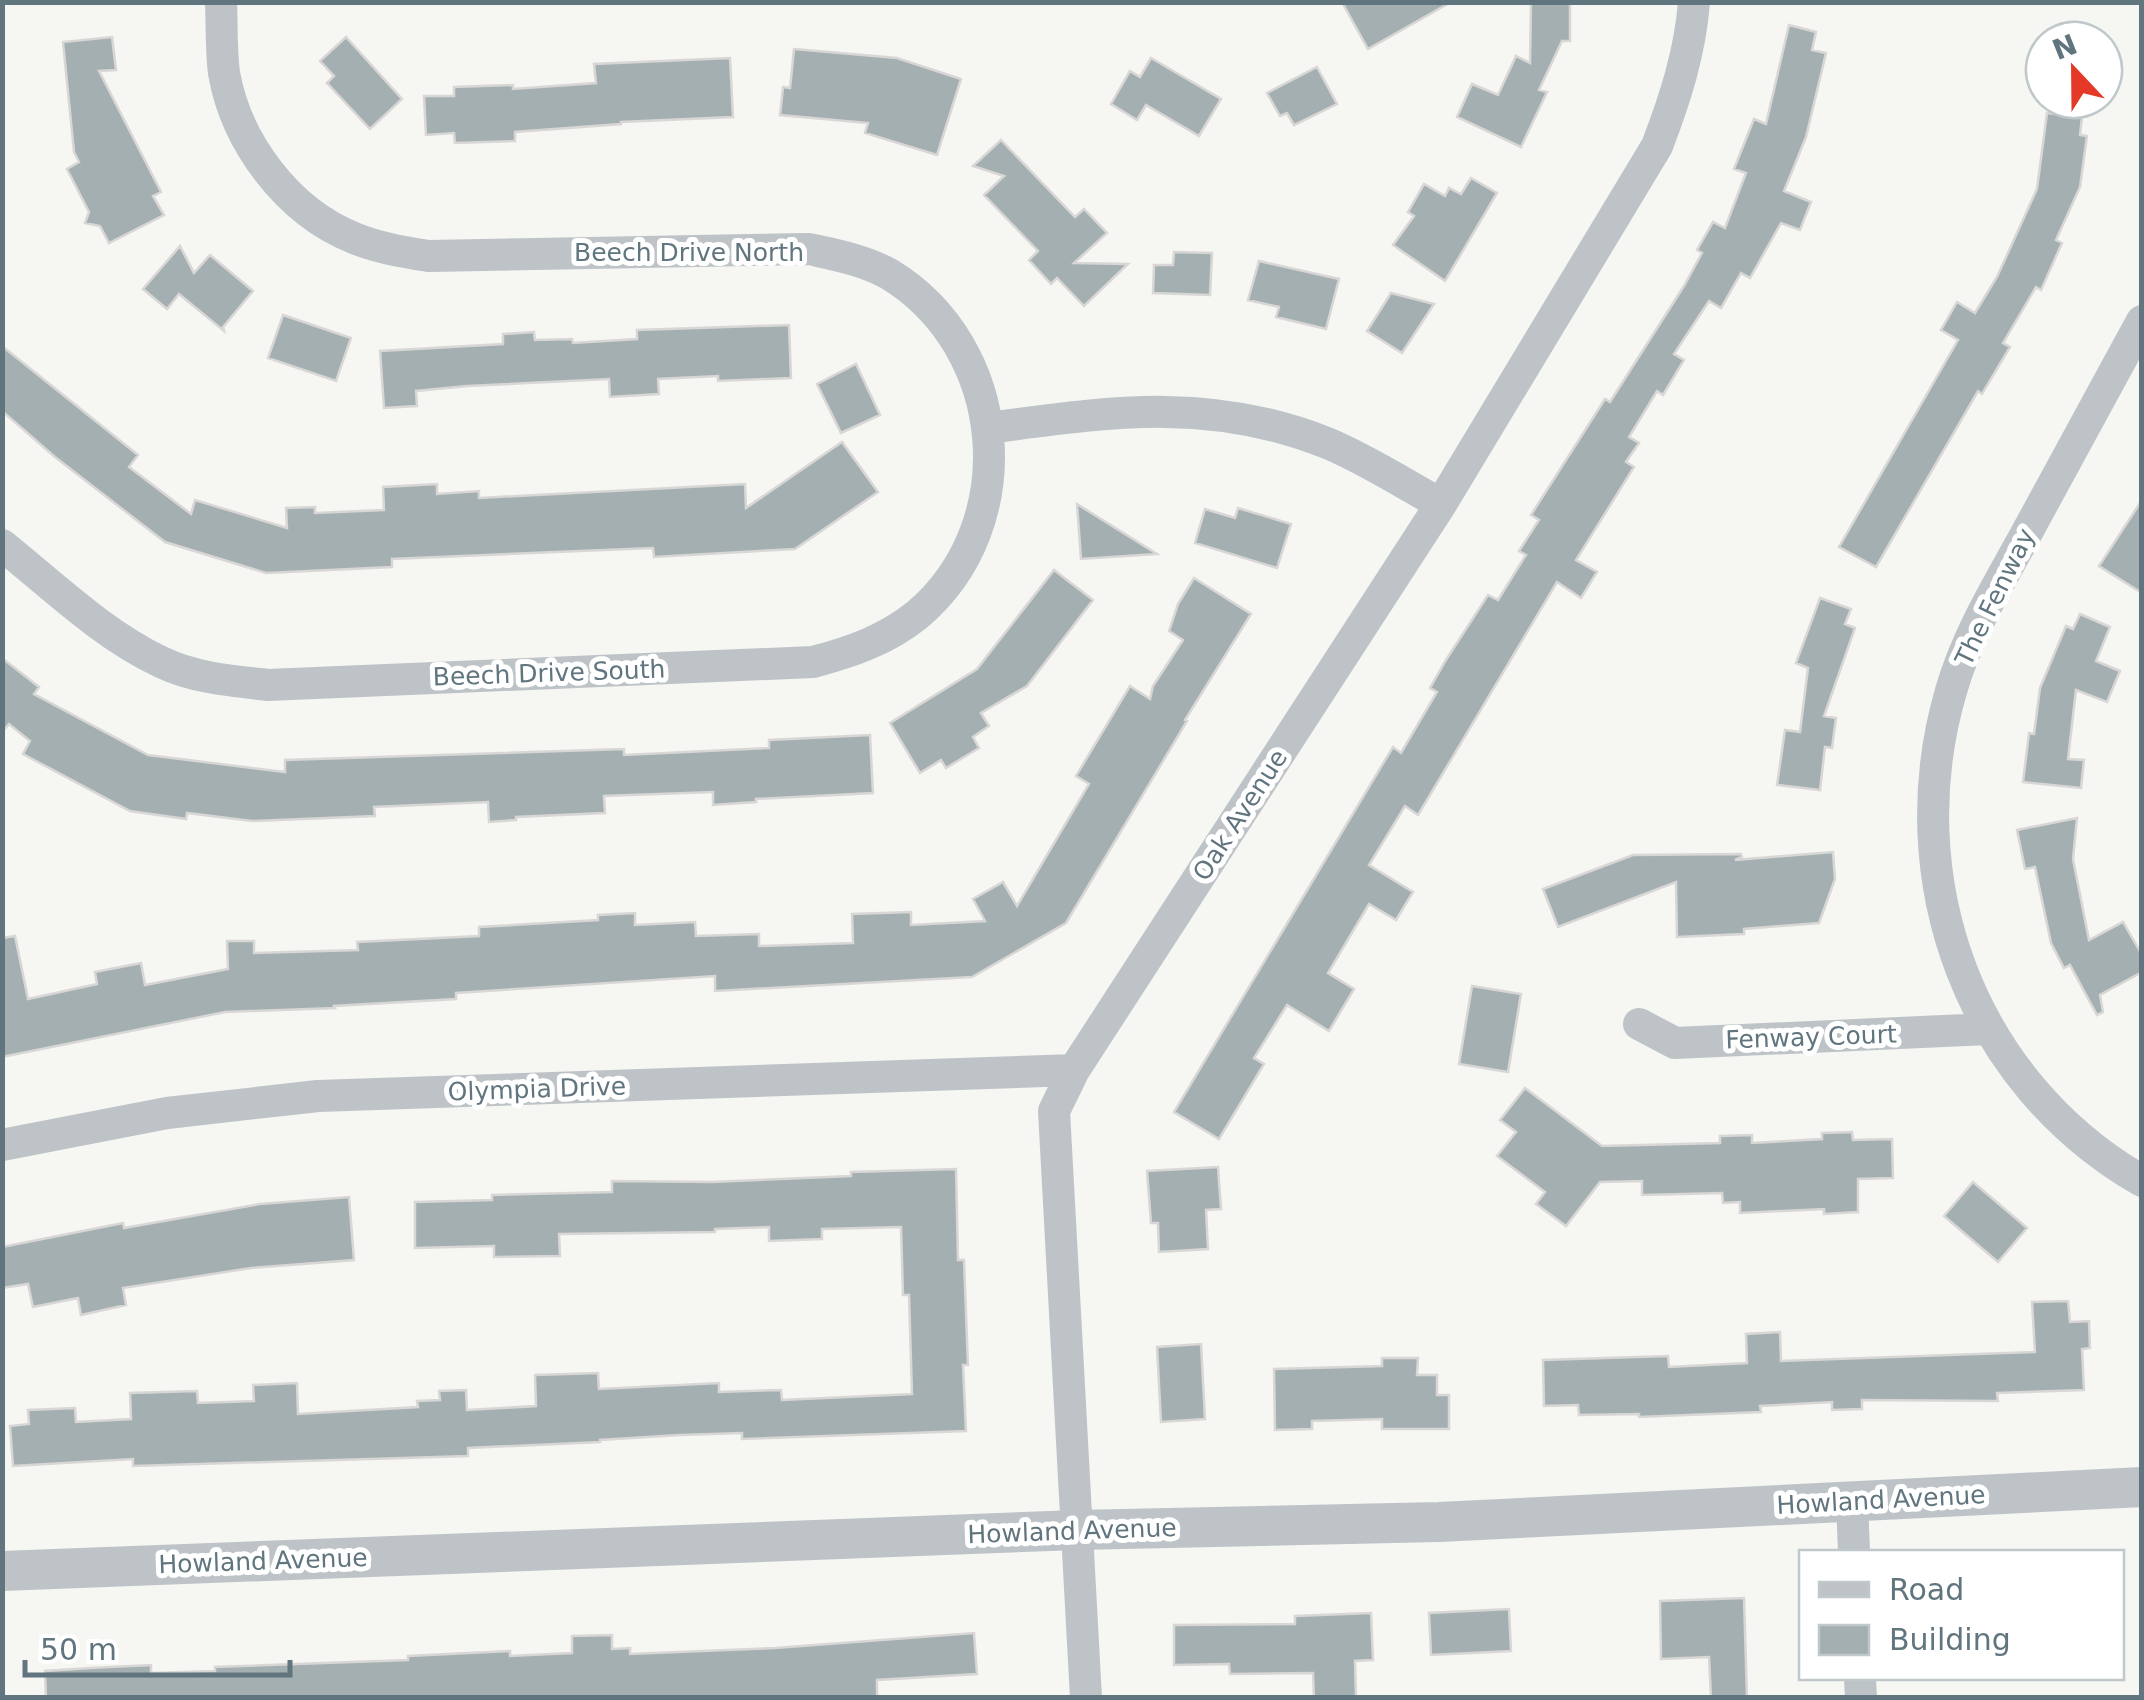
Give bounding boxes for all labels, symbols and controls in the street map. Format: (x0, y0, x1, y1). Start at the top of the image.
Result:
north arrow (2024, 20, 2124, 120)
text: N (2048, 28, 2082, 67)
street label: Beech Drive North (574, 238, 804, 267)
street label: The Fenway (1949, 523, 2041, 671)
street label: Beech Drive South (432, 654, 666, 692)
street label: Oak Avenue (1187, 744, 1293, 886)
street label: Fenway Court (1725, 1020, 1897, 1054)
street label: Olympia Drive (447, 1071, 627, 1107)
street label: Howland Avenue (1776, 1480, 1986, 1520)
street label: Howland Avenue (967, 1513, 1177, 1549)
street label: Howland Avenue (158, 1543, 368, 1579)
legend (1799, 1550, 2124, 1680)
text: Road (1889, 1572, 1964, 1607)
scale bar (25, 1615, 290, 1677)
text: Building (1889, 1622, 2011, 1657)
text: 50 m (40, 1632, 117, 1667)

